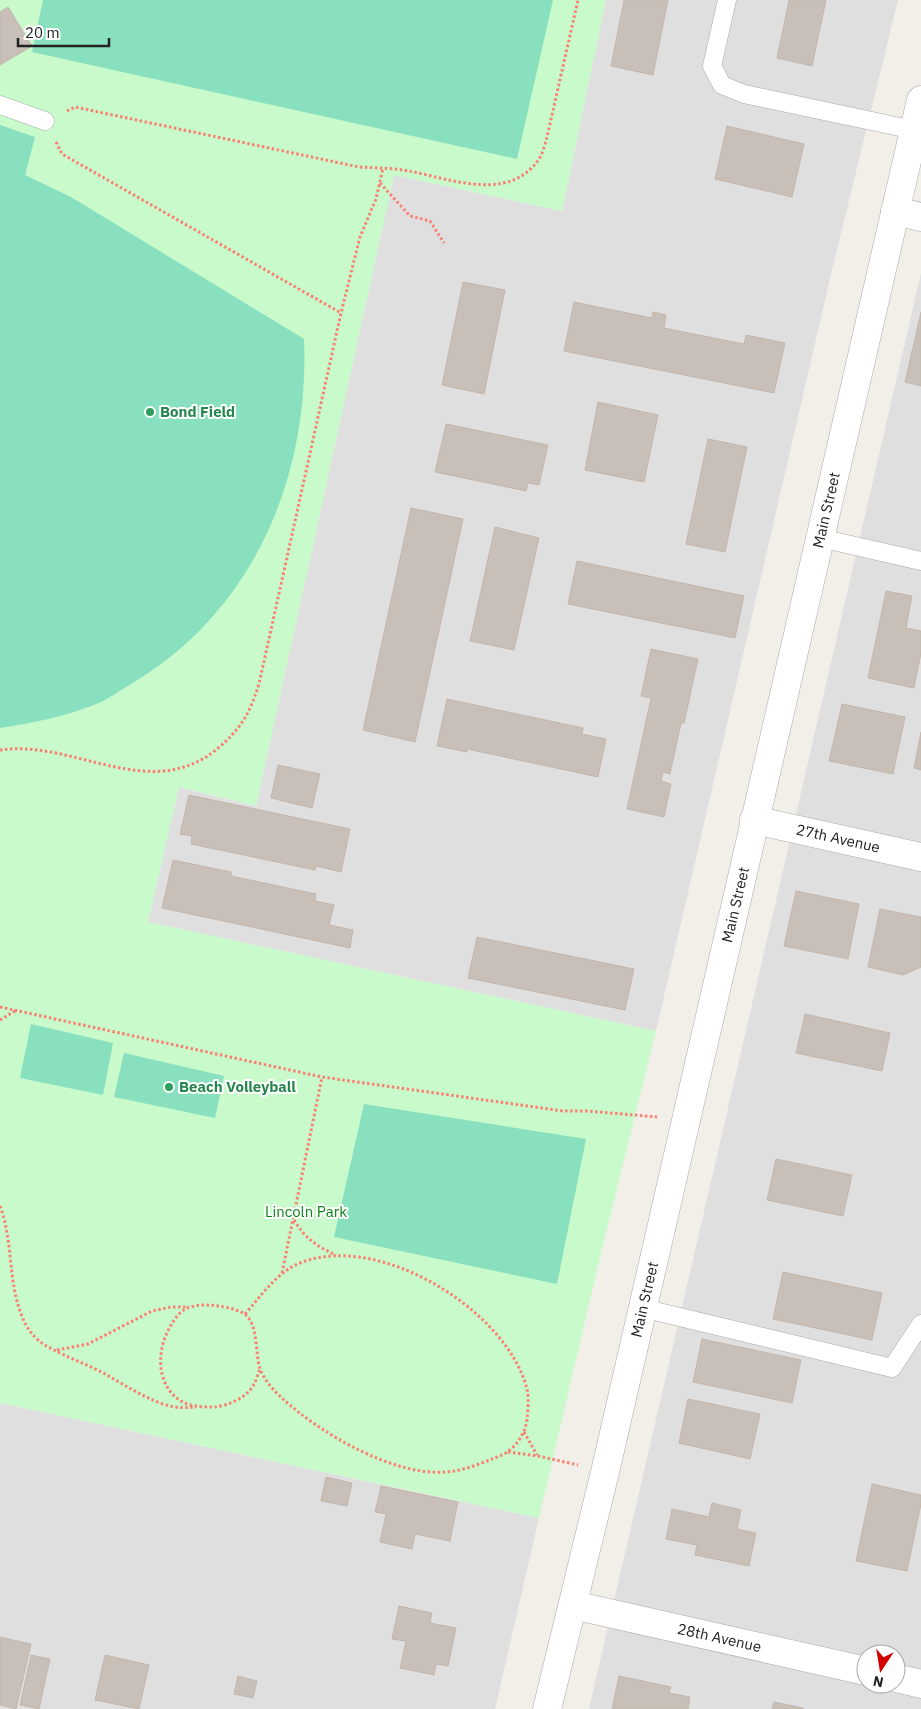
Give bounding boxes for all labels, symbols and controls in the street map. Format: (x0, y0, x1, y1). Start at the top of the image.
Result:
scale bar (18, 15, 109, 47)
text: 20 m (25, 23, 60, 42)
place label: Bond Field (160, 402, 235, 421)
marker: Bond Field (144, 406, 156, 418)
street label: Main Street (808, 470, 844, 550)
street label: 27th Avenue (794, 820, 882, 857)
street label: Main Street (717, 865, 753, 944)
place label: Beach Volleyball (179, 1077, 296, 1096)
marker: Beach Volleyball (163, 1081, 175, 1093)
park label: Lincoln Park (265, 1202, 347, 1221)
street label: Main Street (626, 1260, 662, 1339)
street label: 28th Avenue (676, 1619, 763, 1656)
north arrow (856, 1644, 906, 1694)
text: N (871, 1672, 885, 1692)

